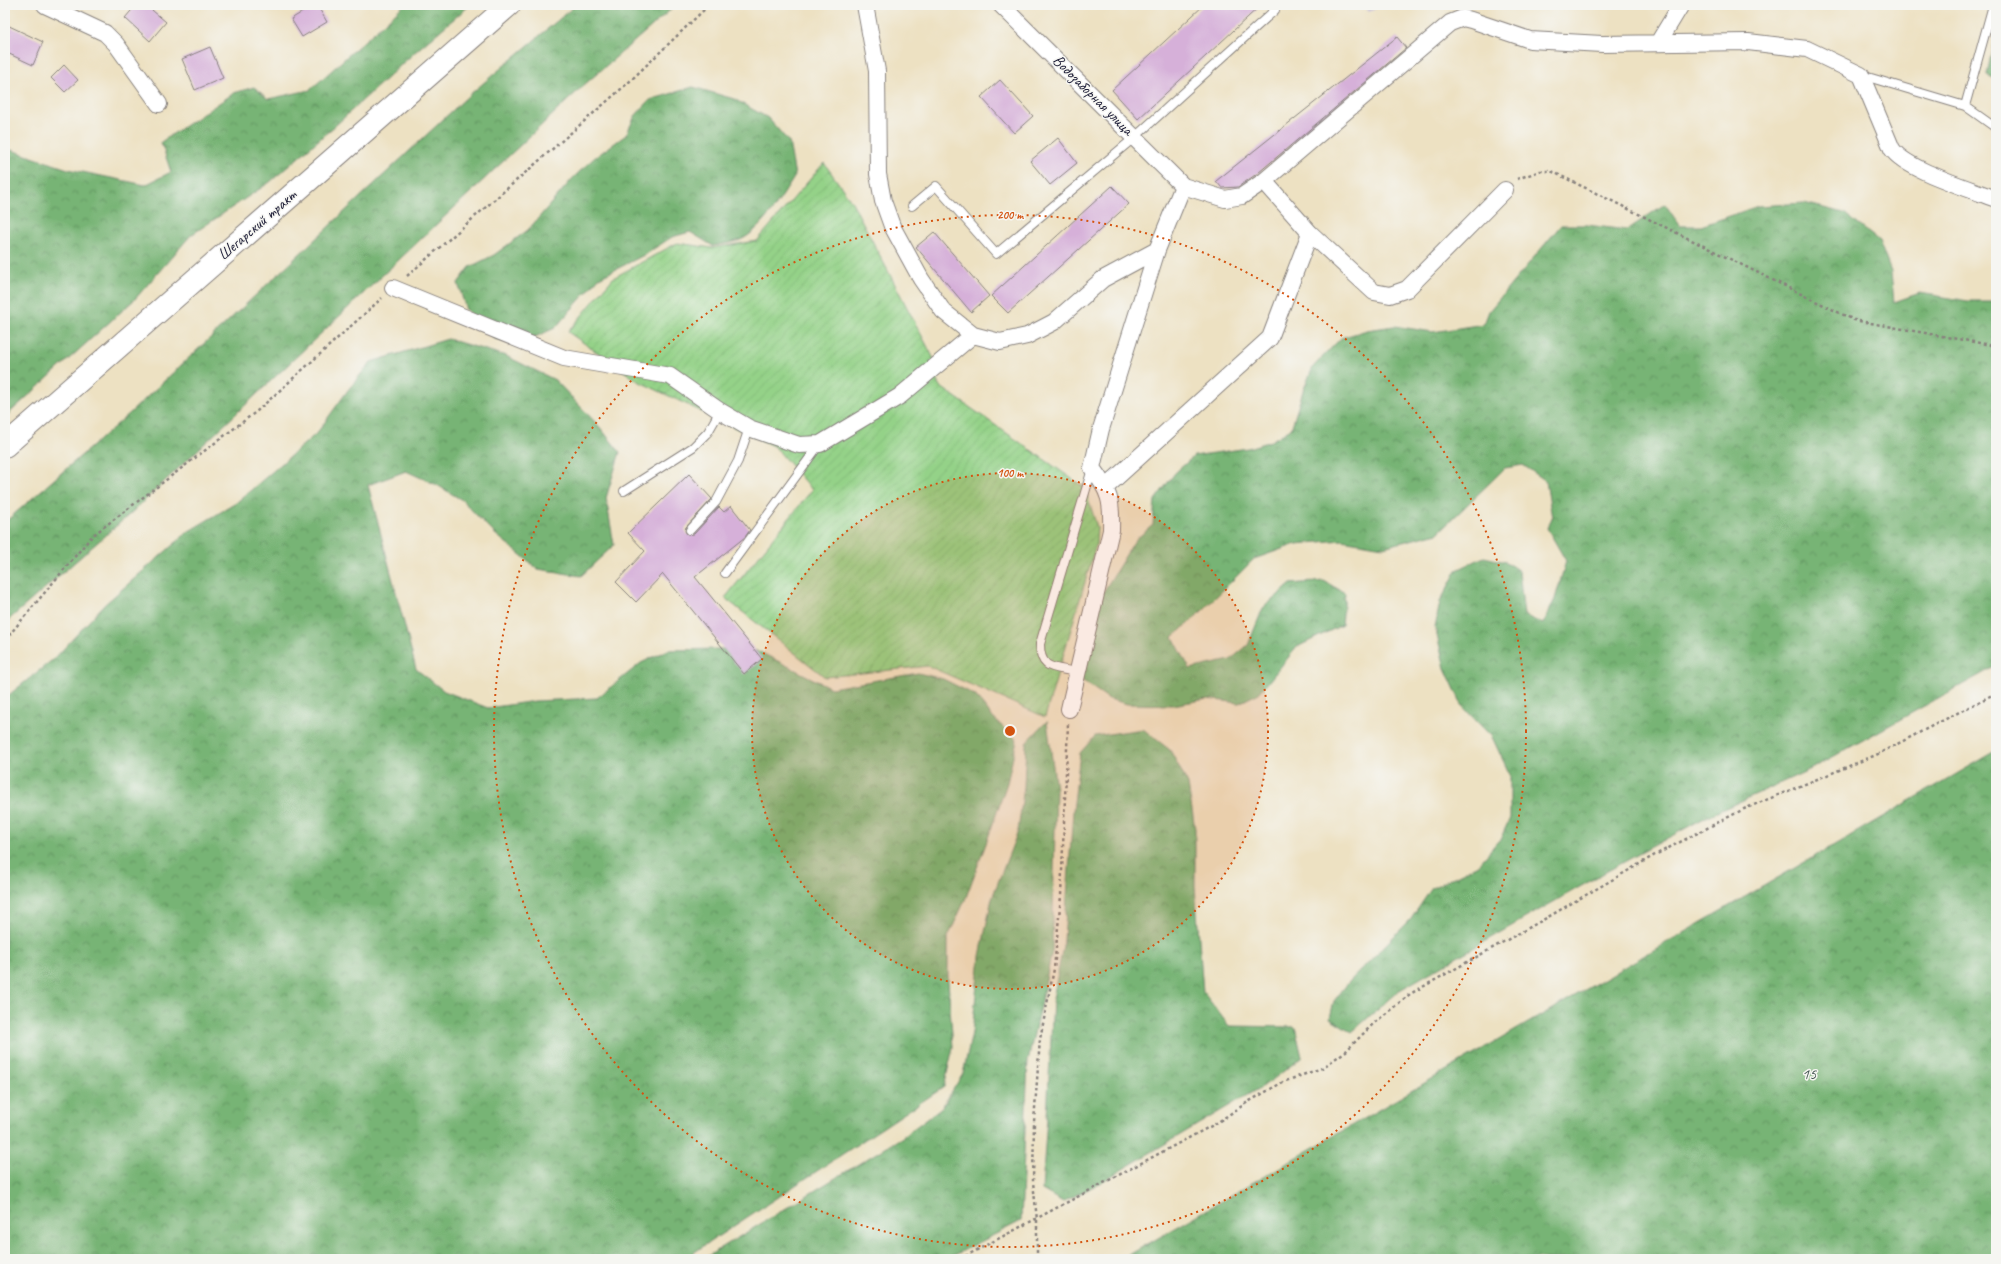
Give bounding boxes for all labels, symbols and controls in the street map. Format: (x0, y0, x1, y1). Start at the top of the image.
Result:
street label: Водозаборная улица (1048, 50, 1139, 141)
street label: Шегарский тракт (214, 184, 302, 265)
text: 200 m (997, 207, 1024, 223)
text: 100 m (997, 465, 1024, 481)
centre of rings (1003, 724, 1017, 738)
park label: 15 (1802, 1064, 1817, 1084)

